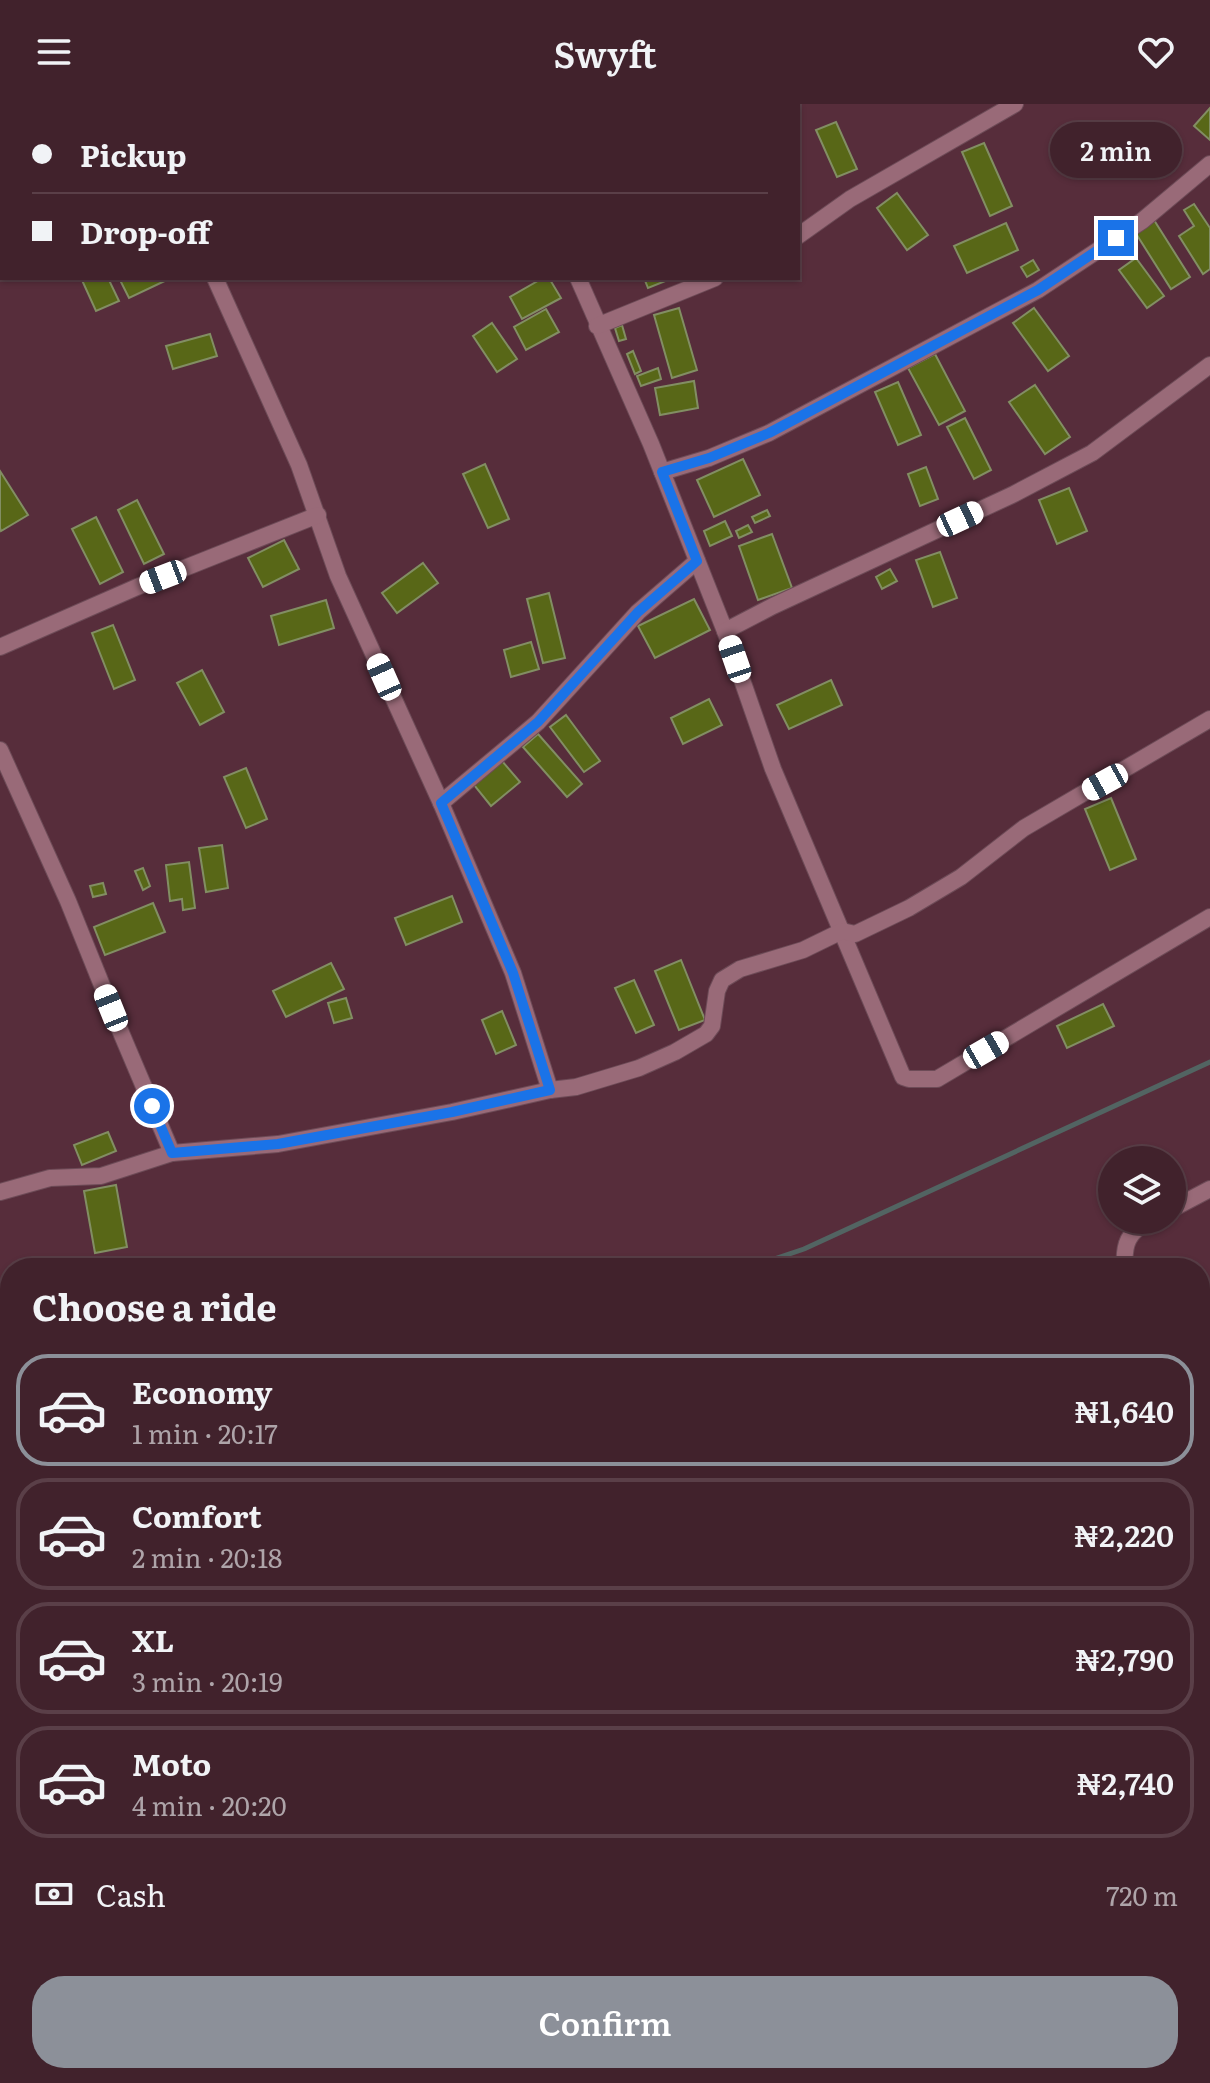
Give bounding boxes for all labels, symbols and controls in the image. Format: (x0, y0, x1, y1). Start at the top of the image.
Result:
text: Swyft (553, 26, 657, 79)
icon: menu (32, 30, 76, 74)
icon: heart (1134, 30, 1178, 74)
callout: 2 min (1050, 122, 1182, 178)
text: 2 min (1080, 130, 1152, 169)
text: Pickup (80, 132, 187, 176)
text: Drop-off (80, 209, 210, 253)
route end (1098, 220, 1134, 256)
car (933, 498, 987, 540)
car (136, 557, 190, 597)
car (716, 632, 754, 686)
car (363, 650, 405, 704)
car (1078, 760, 1132, 804)
car (91, 981, 131, 1035)
car (959, 1028, 1013, 1072)
route start (134, 1088, 170, 1124)
map controls (1098, 1146, 1186, 1234)
button: layers (1098, 1146, 1186, 1234)
text: Choose a ride (32, 1279, 277, 1332)
text: Economy (132, 1369, 272, 1413)
icon: car (36, 1374, 108, 1446)
text: ₦1,640 (1074, 1388, 1174, 1432)
text: 1 min · 20:17 (132, 1413, 278, 1452)
text: Comfort (132, 1493, 262, 1537)
icon: car (36, 1498, 108, 1570)
text: ₦2,220 (1074, 1512, 1174, 1556)
text: 2 min · 20:18 (132, 1537, 282, 1576)
text: XL (132, 1617, 174, 1661)
icon: car (36, 1622, 108, 1694)
text: ₦2,790 (1075, 1636, 1174, 1680)
text: 3 min · 20:19 (132, 1661, 283, 1700)
text: Moto (132, 1741, 211, 1785)
icon: car (36, 1746, 108, 1818)
text: ₦2,740 (1076, 1760, 1174, 1804)
text: 4 min · 20:20 (132, 1785, 287, 1824)
icon: cash (32, 1872, 76, 1916)
text: Cash (96, 1872, 166, 1916)
text: 720 m (1106, 1875, 1178, 1914)
button: Confirm (32, 1976, 1178, 2068)

